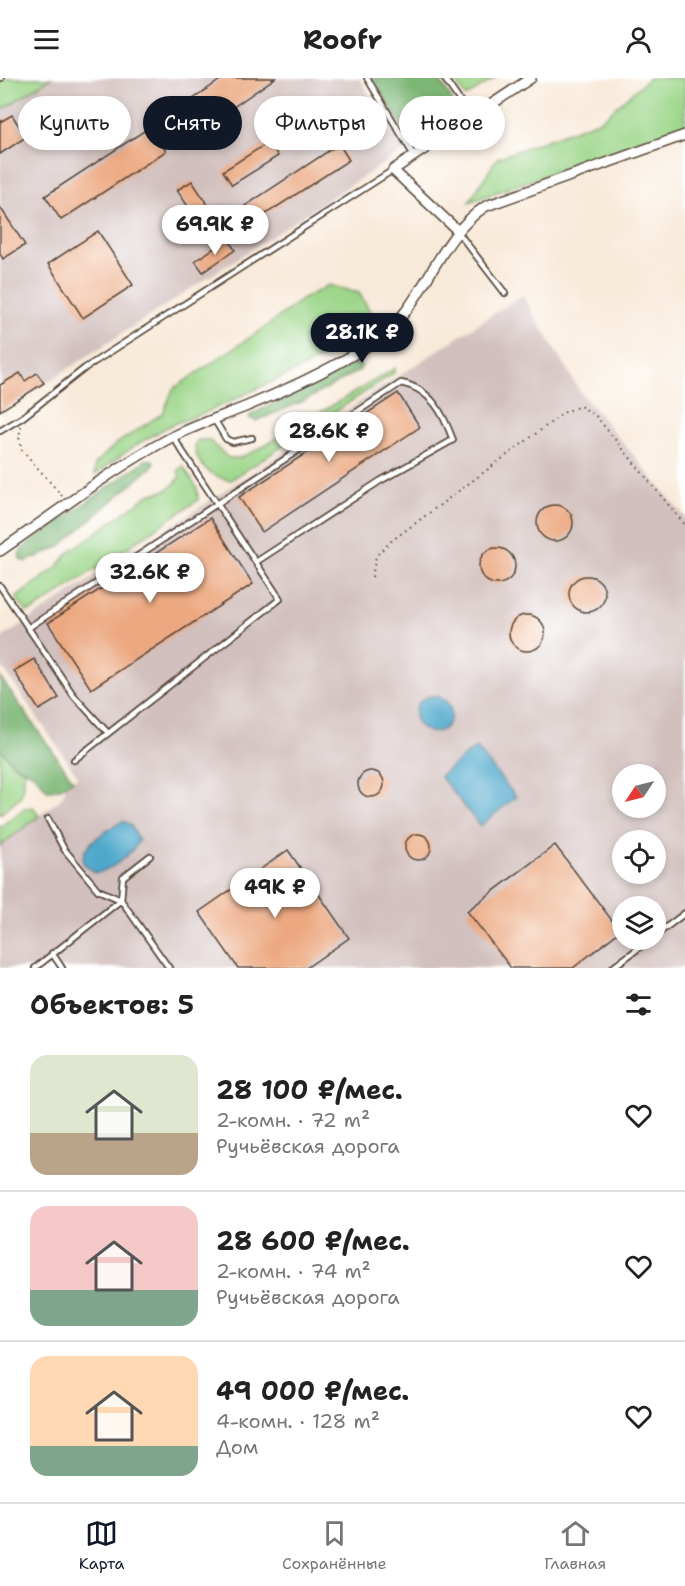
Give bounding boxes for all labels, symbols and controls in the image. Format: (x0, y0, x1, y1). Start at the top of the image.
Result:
text: Roofr (303, 21, 382, 58)
icon: menu (30, 23, 63, 56)
icon: person (622, 23, 655, 56)
chip: Купить (18, 96, 131, 150)
chip: Снять (143, 96, 242, 150)
chip: Фильтры (254, 96, 387, 150)
chip: Новое (399, 96, 505, 150)
pin: 69.9K ₽ (160, 205, 270, 256)
text: 69.9K ₽ (176, 211, 254, 237)
pin: 28.1K ₽ (307, 313, 417, 364)
text: 28.1K ₽ (325, 319, 399, 345)
pin: 28.6K ₽ (274, 412, 384, 463)
text: 28.6K ₽ (288, 418, 370, 444)
pin: 32.6K ₽ (95, 553, 205, 604)
text: 32.6K ₽ (109, 559, 191, 585)
north arrow (612, 764, 666, 818)
map controls (612, 764, 666, 950)
button: locate (612, 830, 666, 884)
pin: 49K ₽ (233, 868, 317, 919)
text: 49K ₽ (244, 874, 306, 900)
button: layers (612, 896, 666, 950)
text: Объектов: 5 (30, 987, 194, 1022)
icon: filters (622, 988, 655, 1021)
text: 28 100 ₽/мес. (216, 1072, 403, 1107)
icon: home (78, 1079, 150, 1151)
icon: heart (622, 1099, 655, 1132)
text: 2-комн. · 72 m² (216, 1107, 370, 1133)
text: Ручьёвская дорога (216, 1133, 400, 1159)
text: 28 600 ₽/мес. (216, 1223, 410, 1258)
icon: home (78, 1230, 150, 1302)
icon: heart (622, 1250, 655, 1283)
text: 2-комн. · 74 m² (216, 1258, 371, 1284)
text: Ручьёвская дорога (216, 1284, 400, 1310)
text: 49 000 ₽/мес. (216, 1373, 409, 1408)
icon: home (78, 1380, 150, 1452)
icon: heart (622, 1400, 655, 1433)
text: 4-комн. · 128 m² (216, 1408, 380, 1434)
text: Дом (216, 1434, 258, 1460)
tab: Карта (79, 1517, 125, 1574)
tab: Сохранённые (282, 1517, 387, 1574)
tab: Главная (544, 1517, 606, 1574)

